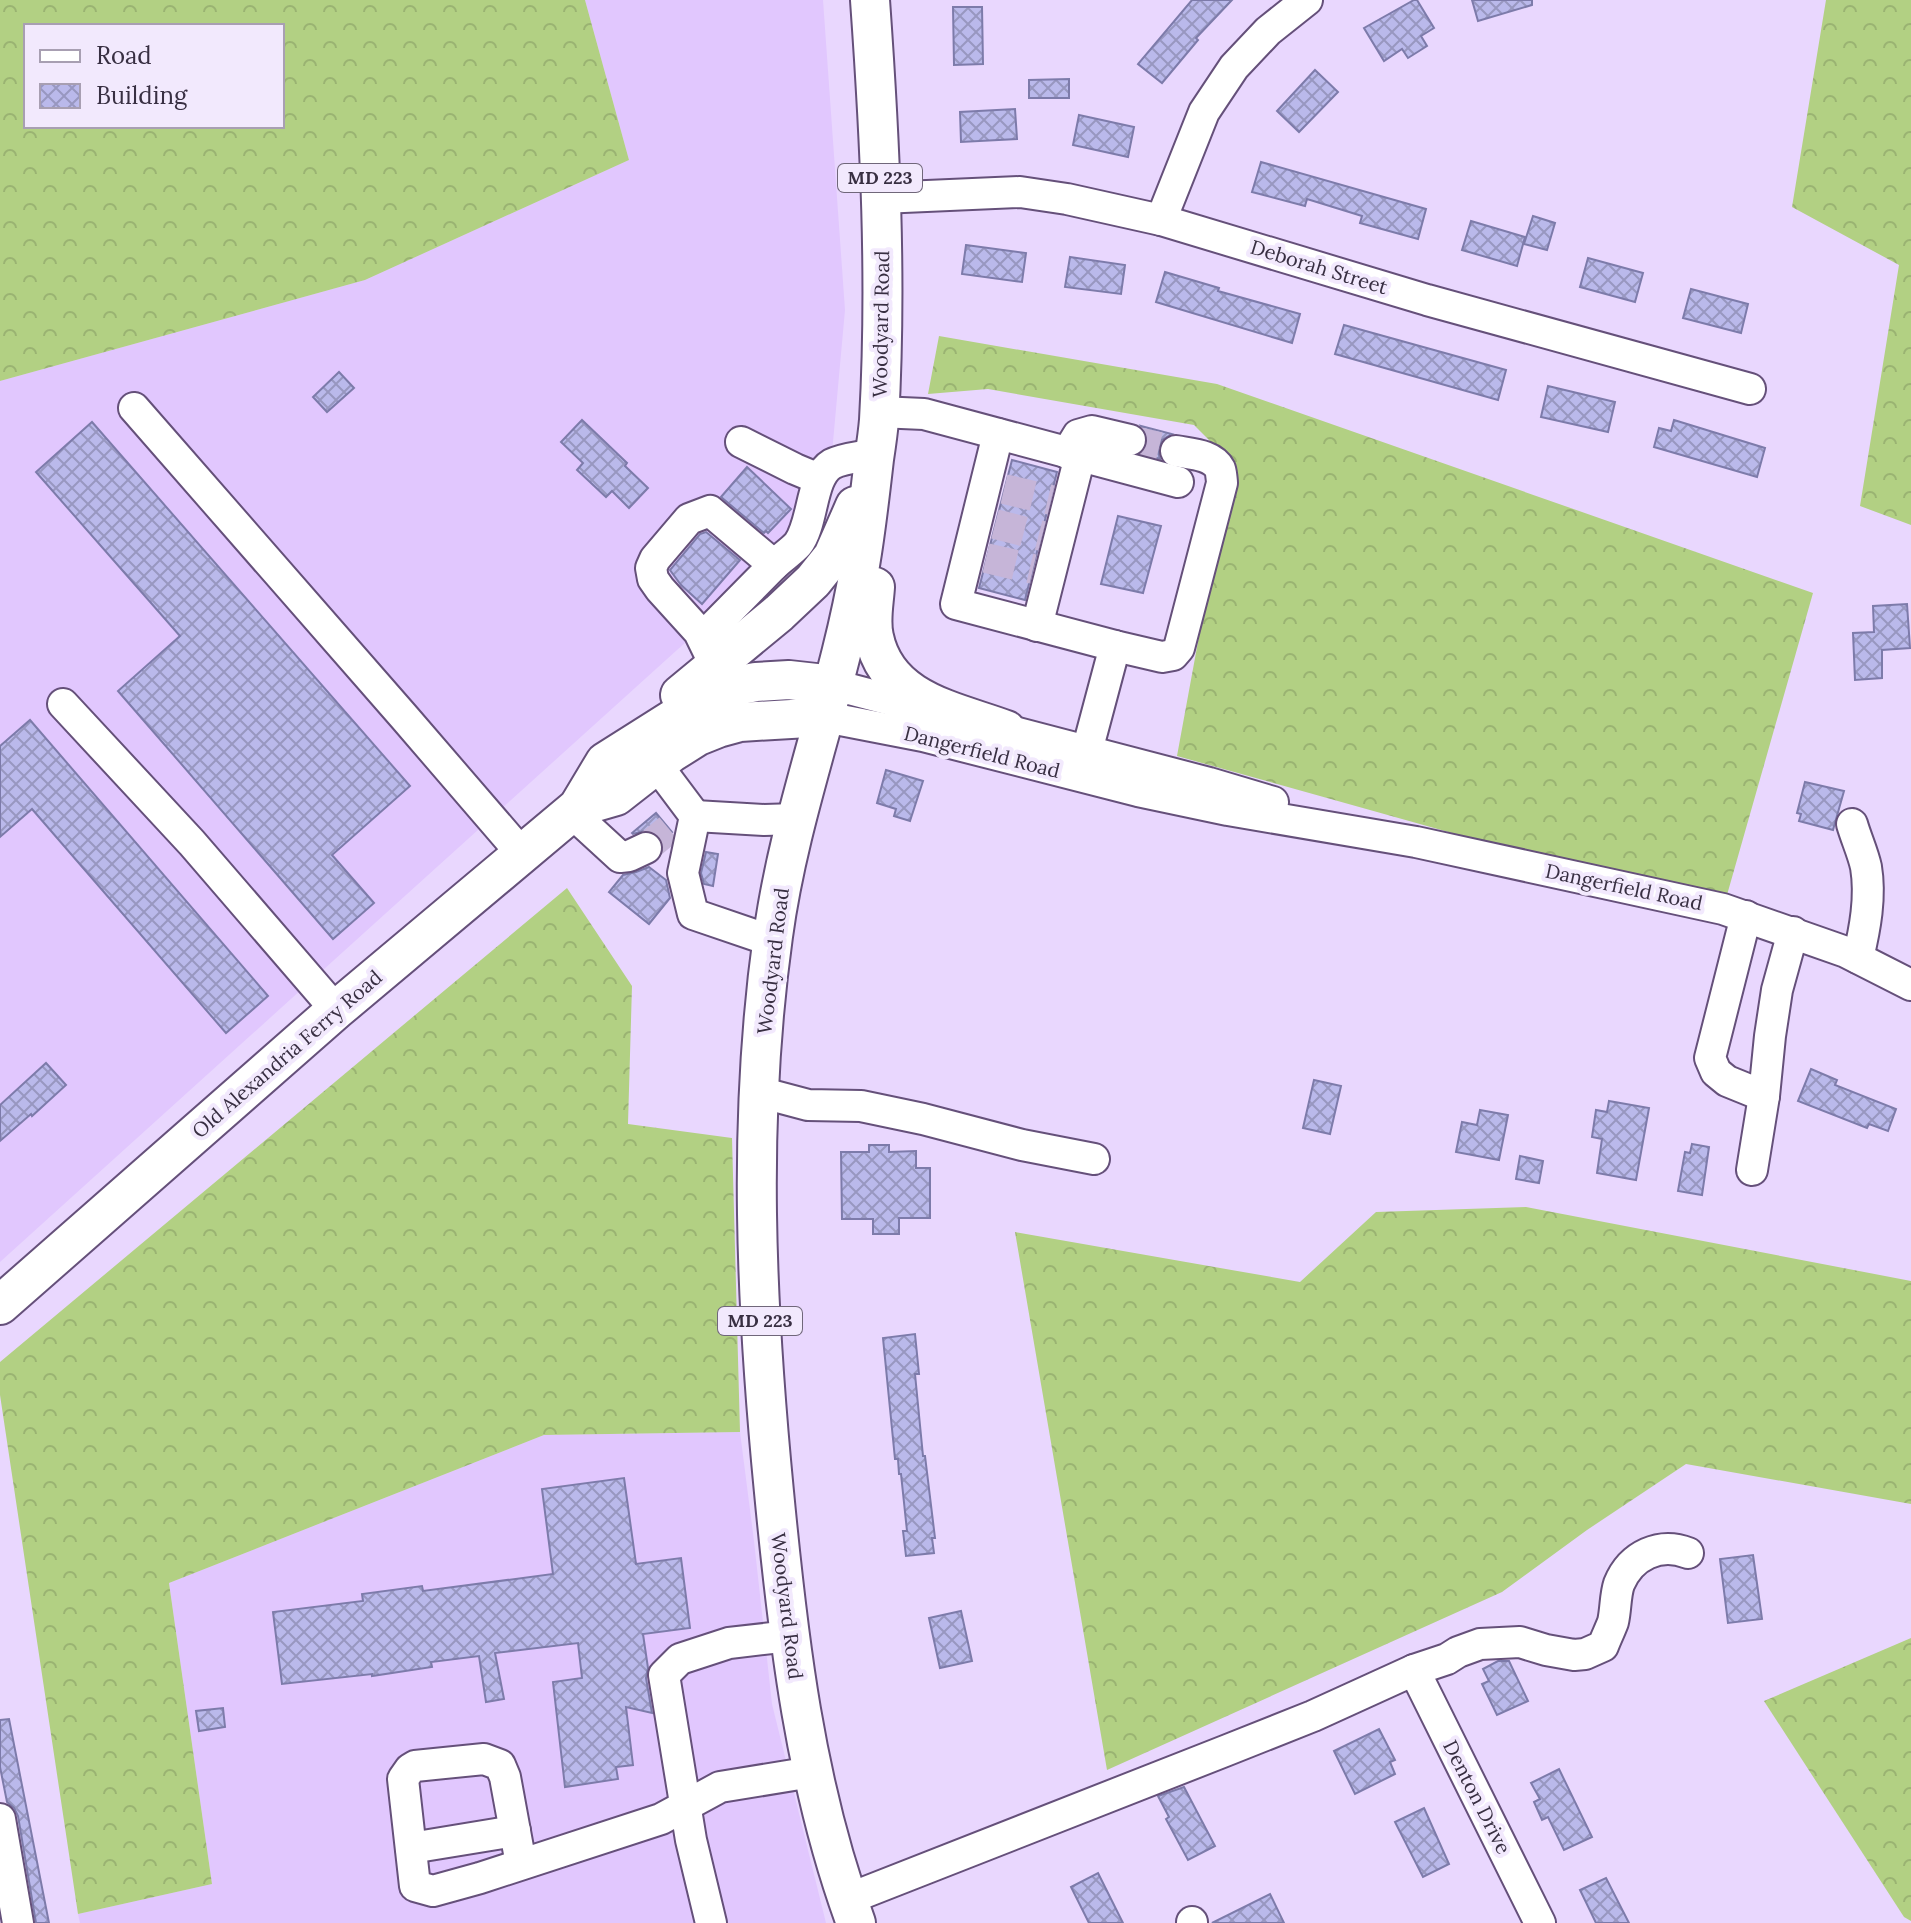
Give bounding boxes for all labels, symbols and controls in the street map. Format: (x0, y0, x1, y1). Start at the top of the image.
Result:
legend (24, 24, 284, 128)
text: Road (96, 40, 152, 71)
text: Building (96, 80, 188, 111)
road number: MD 223 (838, 164, 922, 192)
street label: Deborah Street (1248, 234, 1391, 299)
street label: Woodyard Road (867, 250, 894, 398)
street label: Dangerfield Road (901, 720, 1063, 783)
street label: Dangerfield Road (1543, 858, 1705, 915)
street label: Woodyard Road (751, 886, 794, 1036)
street label: Old Alexandria Ferry Road (187, 964, 387, 1143)
road number: MD 223 (718, 1307, 802, 1335)
street label: Woodyard Road (766, 1531, 809, 1681)
street label: Denton Drive (1438, 1736, 1517, 1858)

